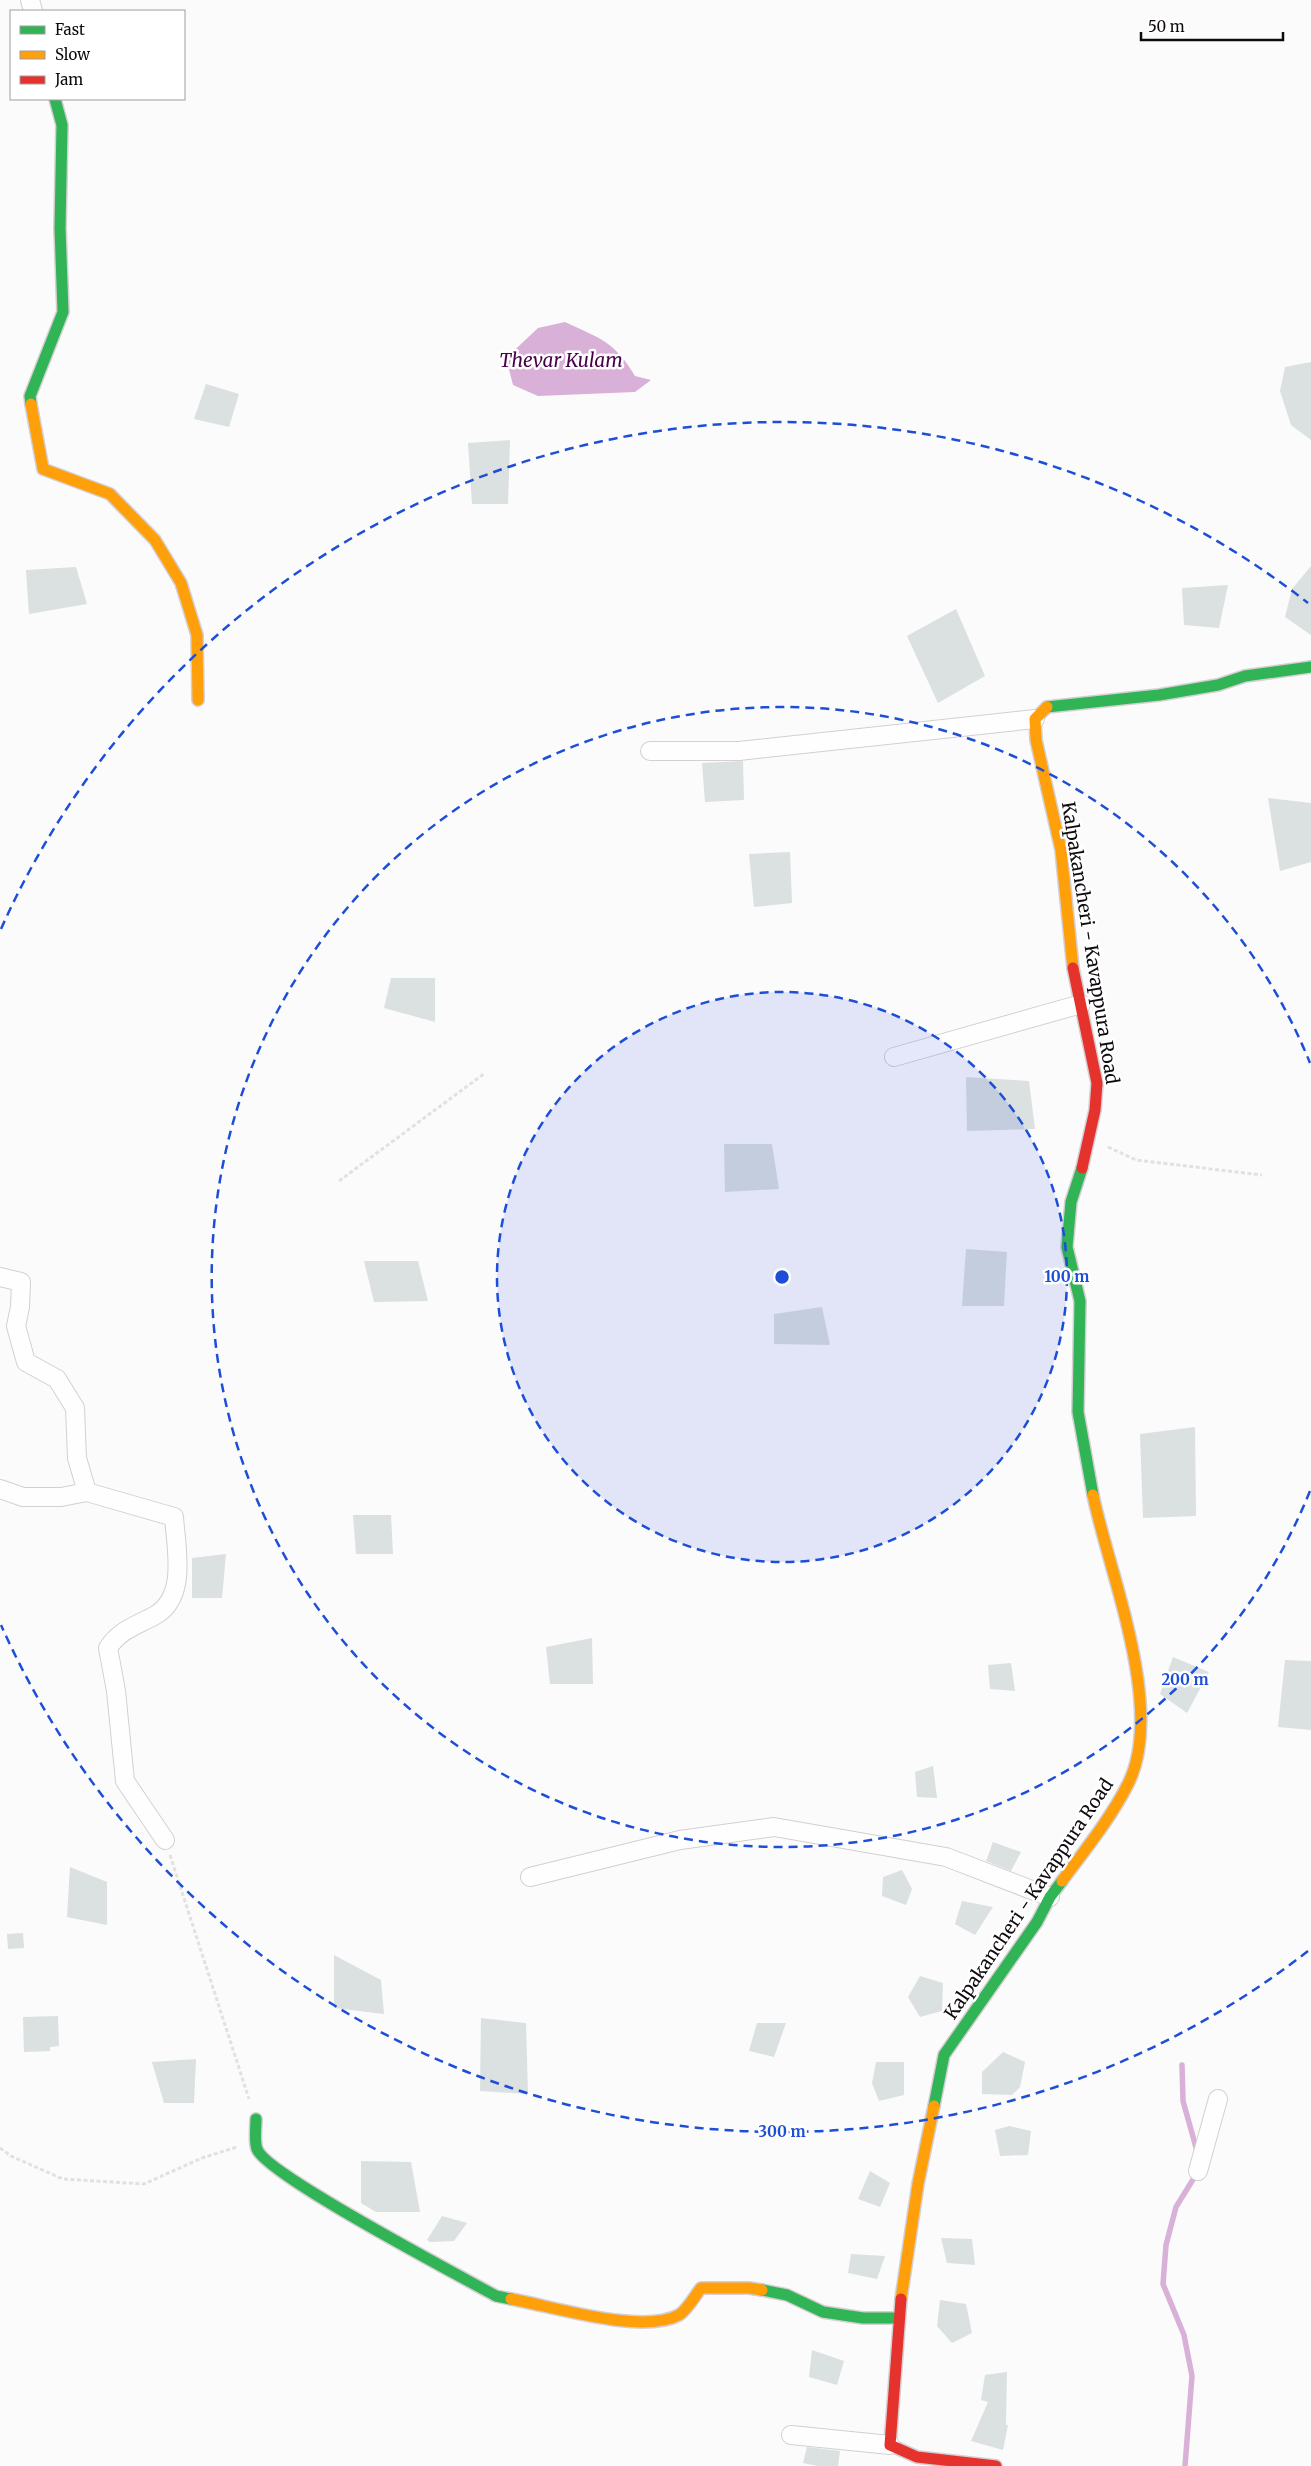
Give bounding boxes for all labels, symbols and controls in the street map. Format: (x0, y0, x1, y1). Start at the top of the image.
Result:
legend (10, 10, 185, 100)
scale bar (1141, 10, 1284, 42)
text: 50 m (1148, 17, 1185, 36)
text: Fast (55, 20, 85, 39)
text: Slow (55, 45, 90, 64)
text: Jam (54, 70, 83, 89)
water label: Thevar Kulam (499, 348, 623, 372)
street label: Kalpakancheri - Kavappura Road (1057, 800, 1124, 1086)
text: 100 m (1045, 1267, 1089, 1286)
centre of rings (773, 1268, 791, 1286)
text: 200 m (1161, 1670, 1209, 1689)
street label: Kalpakancheri - Kavappura Road (939, 1774, 1118, 2024)
text: 300 m (758, 2122, 806, 2141)

